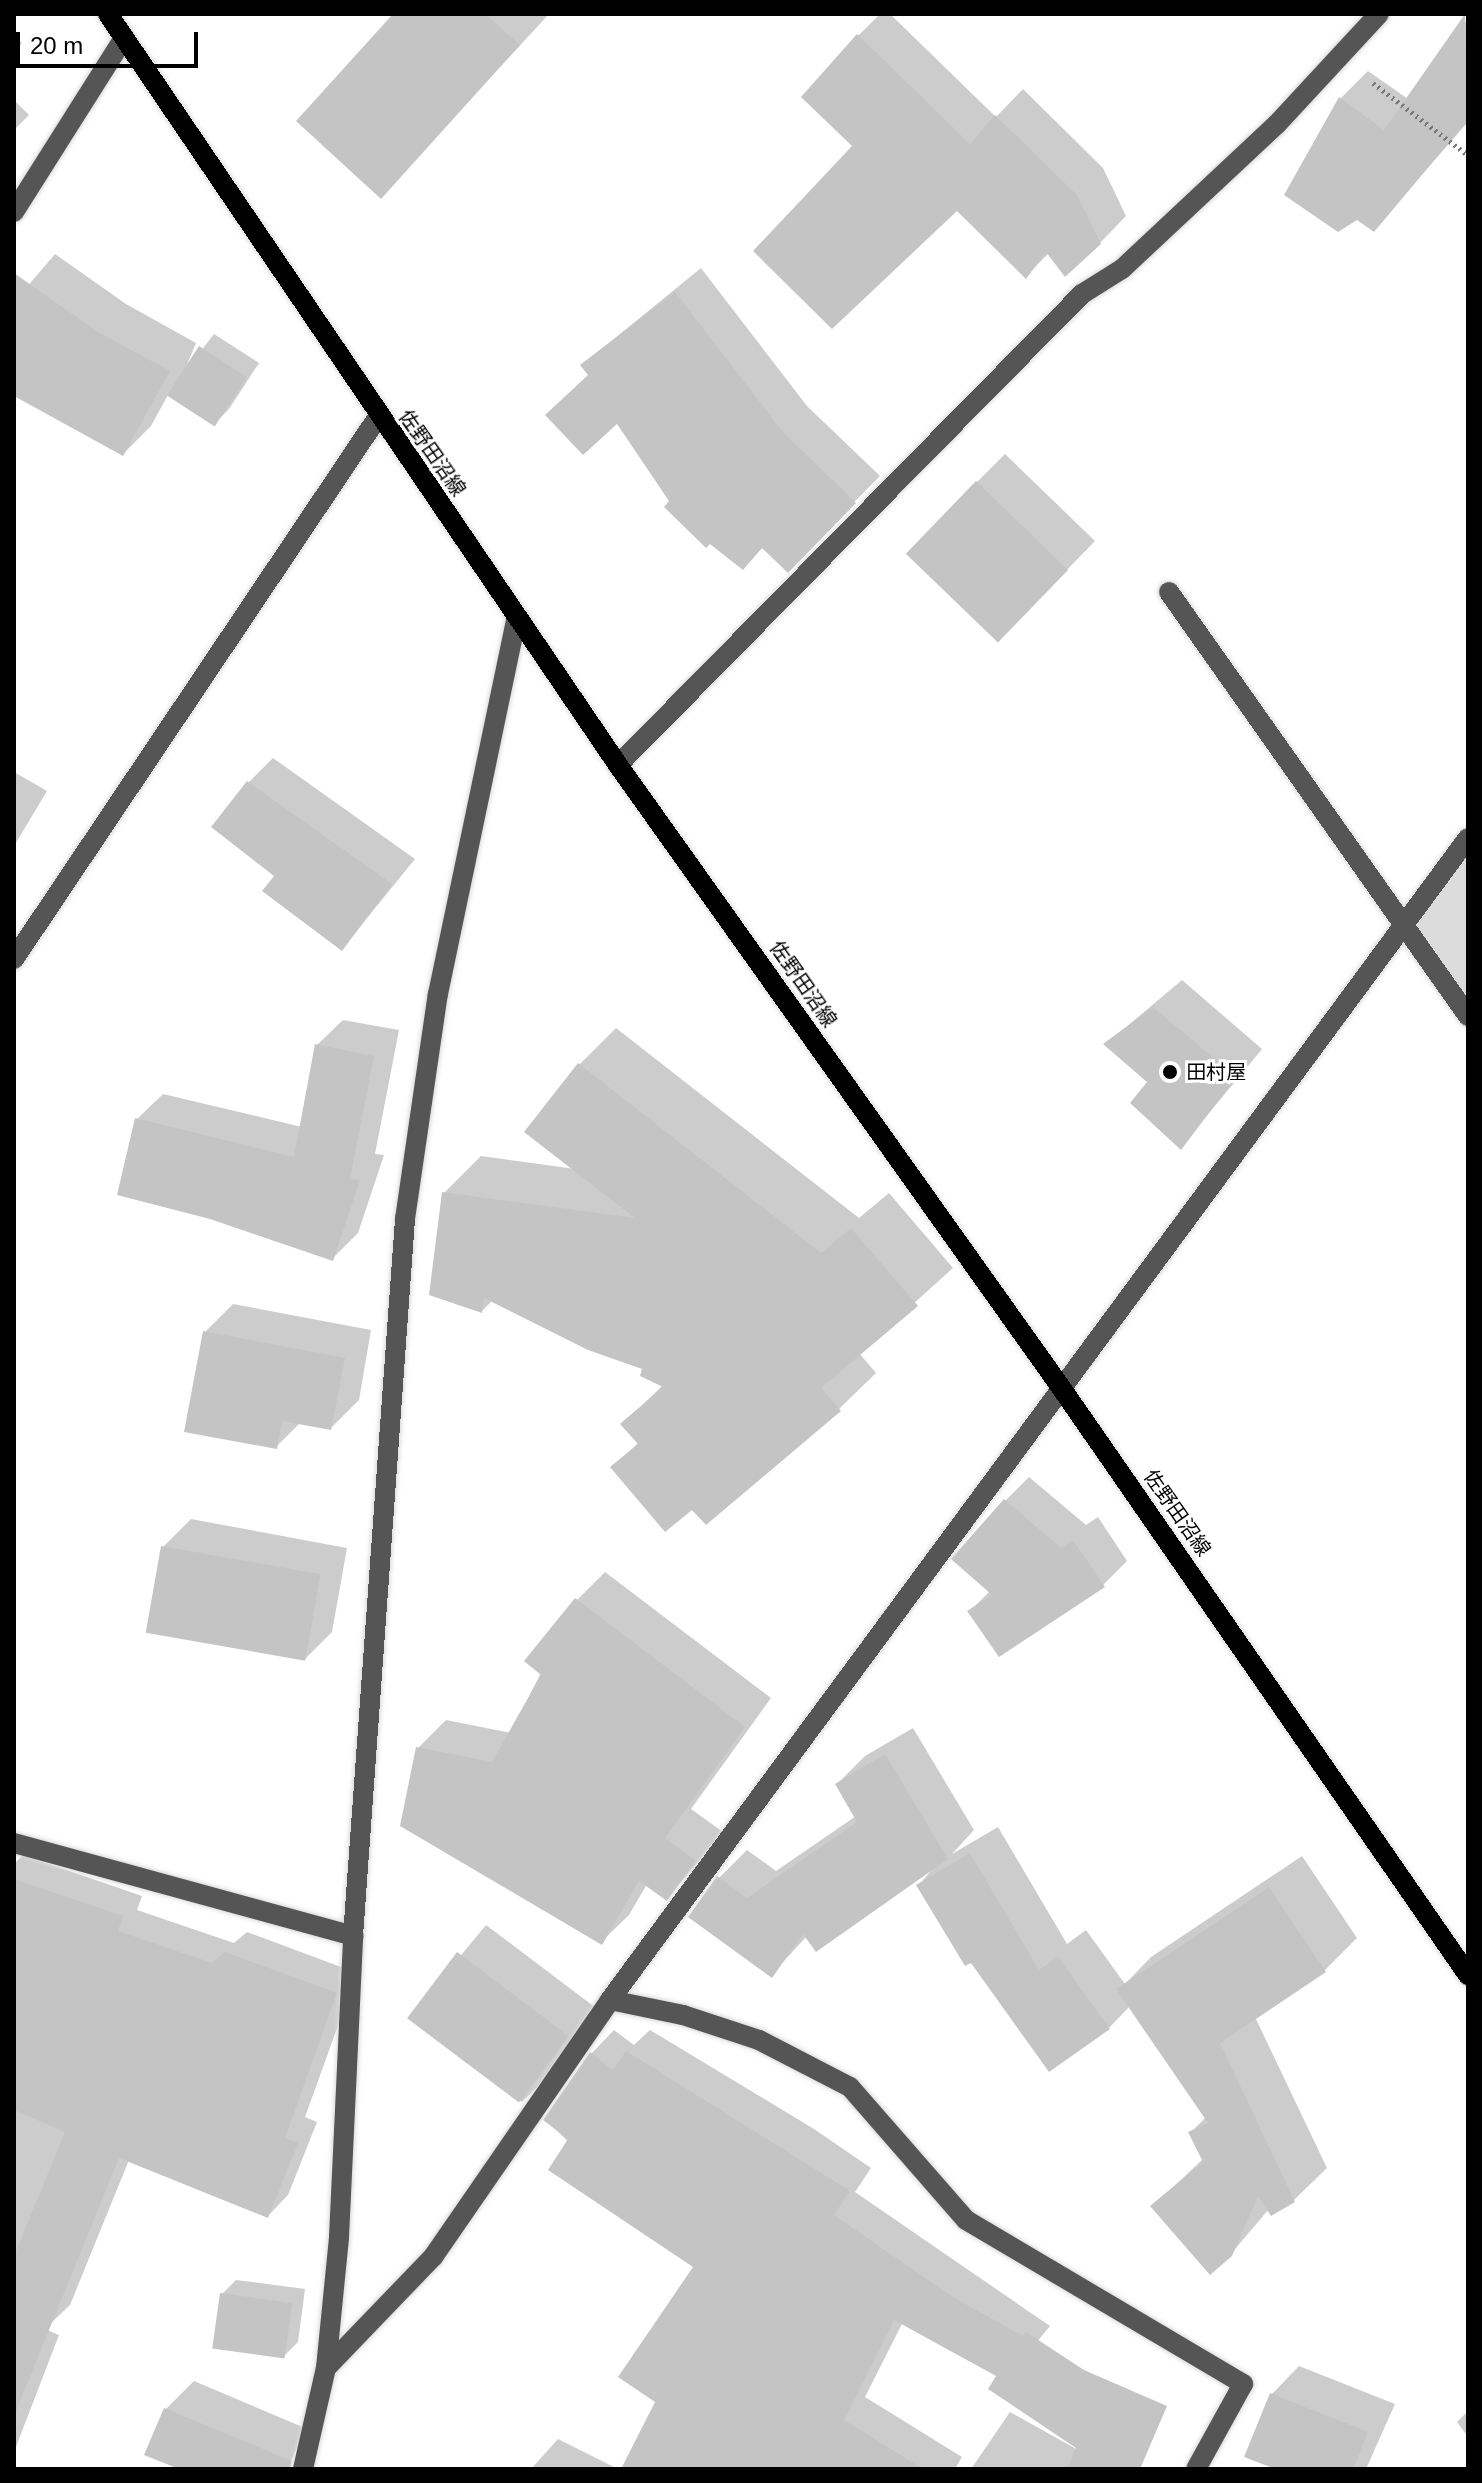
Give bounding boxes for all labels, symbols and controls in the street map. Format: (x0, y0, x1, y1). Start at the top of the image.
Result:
scale bar (20, 16, 202, 66)
text: 20 m (30, 32, 83, 59)
street label: 佐野田沼線 (393, 405, 471, 501)
street label: 佐野田沼線 (764, 936, 842, 1032)
place label: 田村屋 (1186, 1060, 1246, 1084)
marker: 田村屋 (1161, 1063, 1179, 1081)
street label: 佐野田沼線 (1138, 1465, 1216, 1561)

